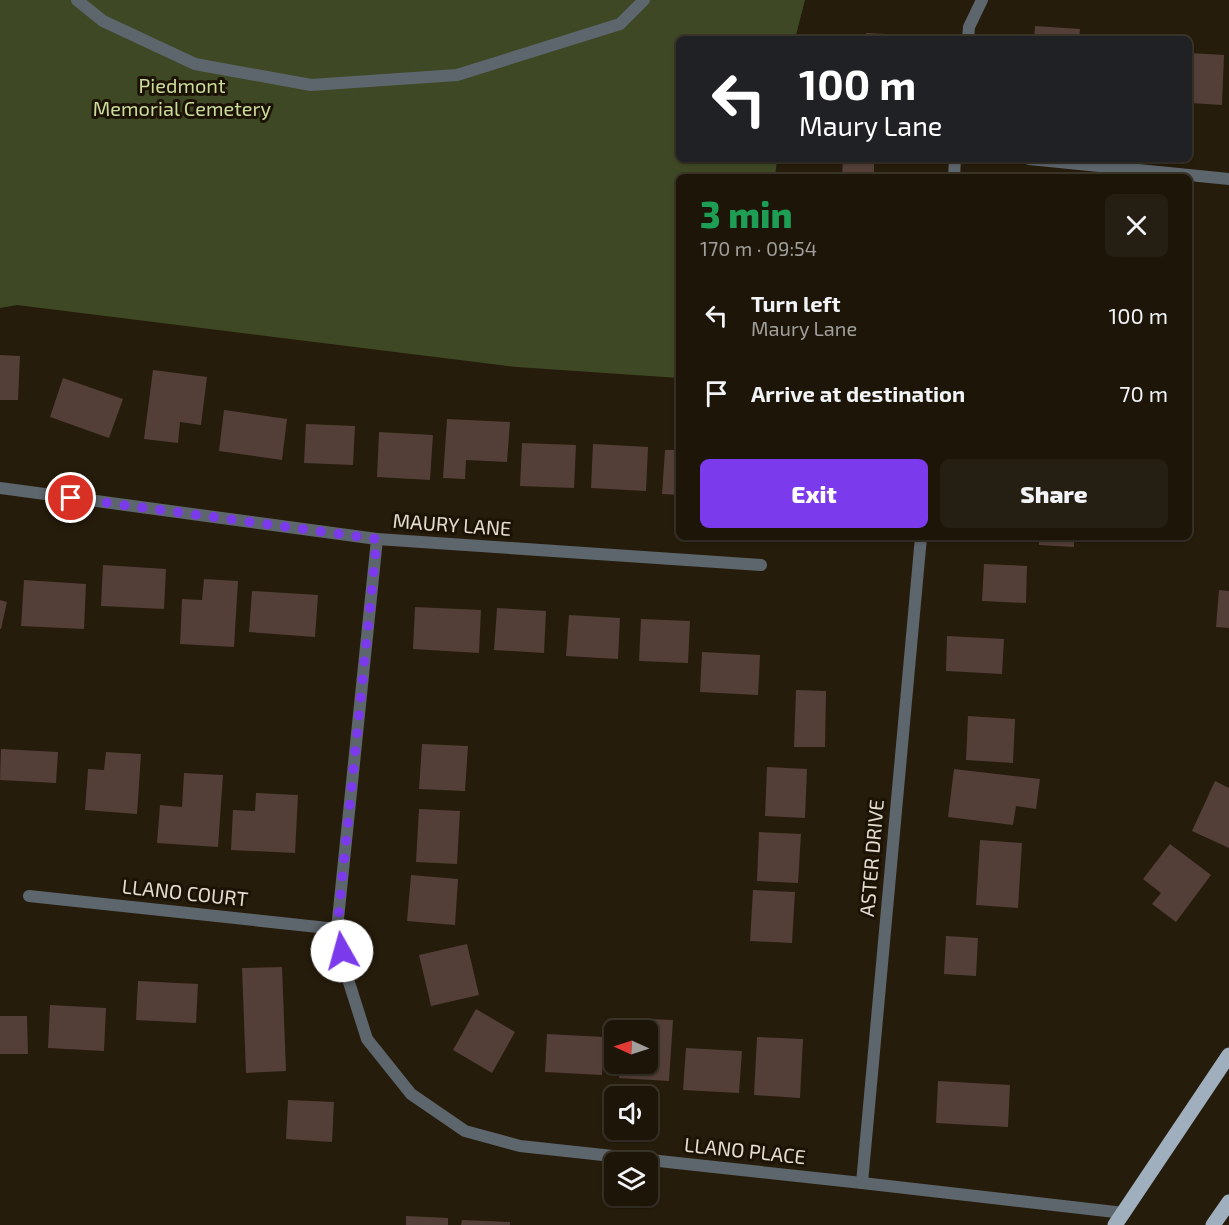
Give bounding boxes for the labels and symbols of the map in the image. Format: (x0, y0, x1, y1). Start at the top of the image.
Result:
park label: Piedmont Memorial Cemetery (93, 73, 272, 120)
pin (45, 472, 96, 523)
street label: MAURY LANE (392, 508, 512, 540)
street label: ASTER DRIVE (854, 798, 888, 918)
street label: LLANO COURT (121, 873, 250, 911)
position arrow (310, 919, 374, 983)
north arrow (604, 1020, 658, 1074)
street label: LLANO PLACE (683, 1132, 807, 1168)

